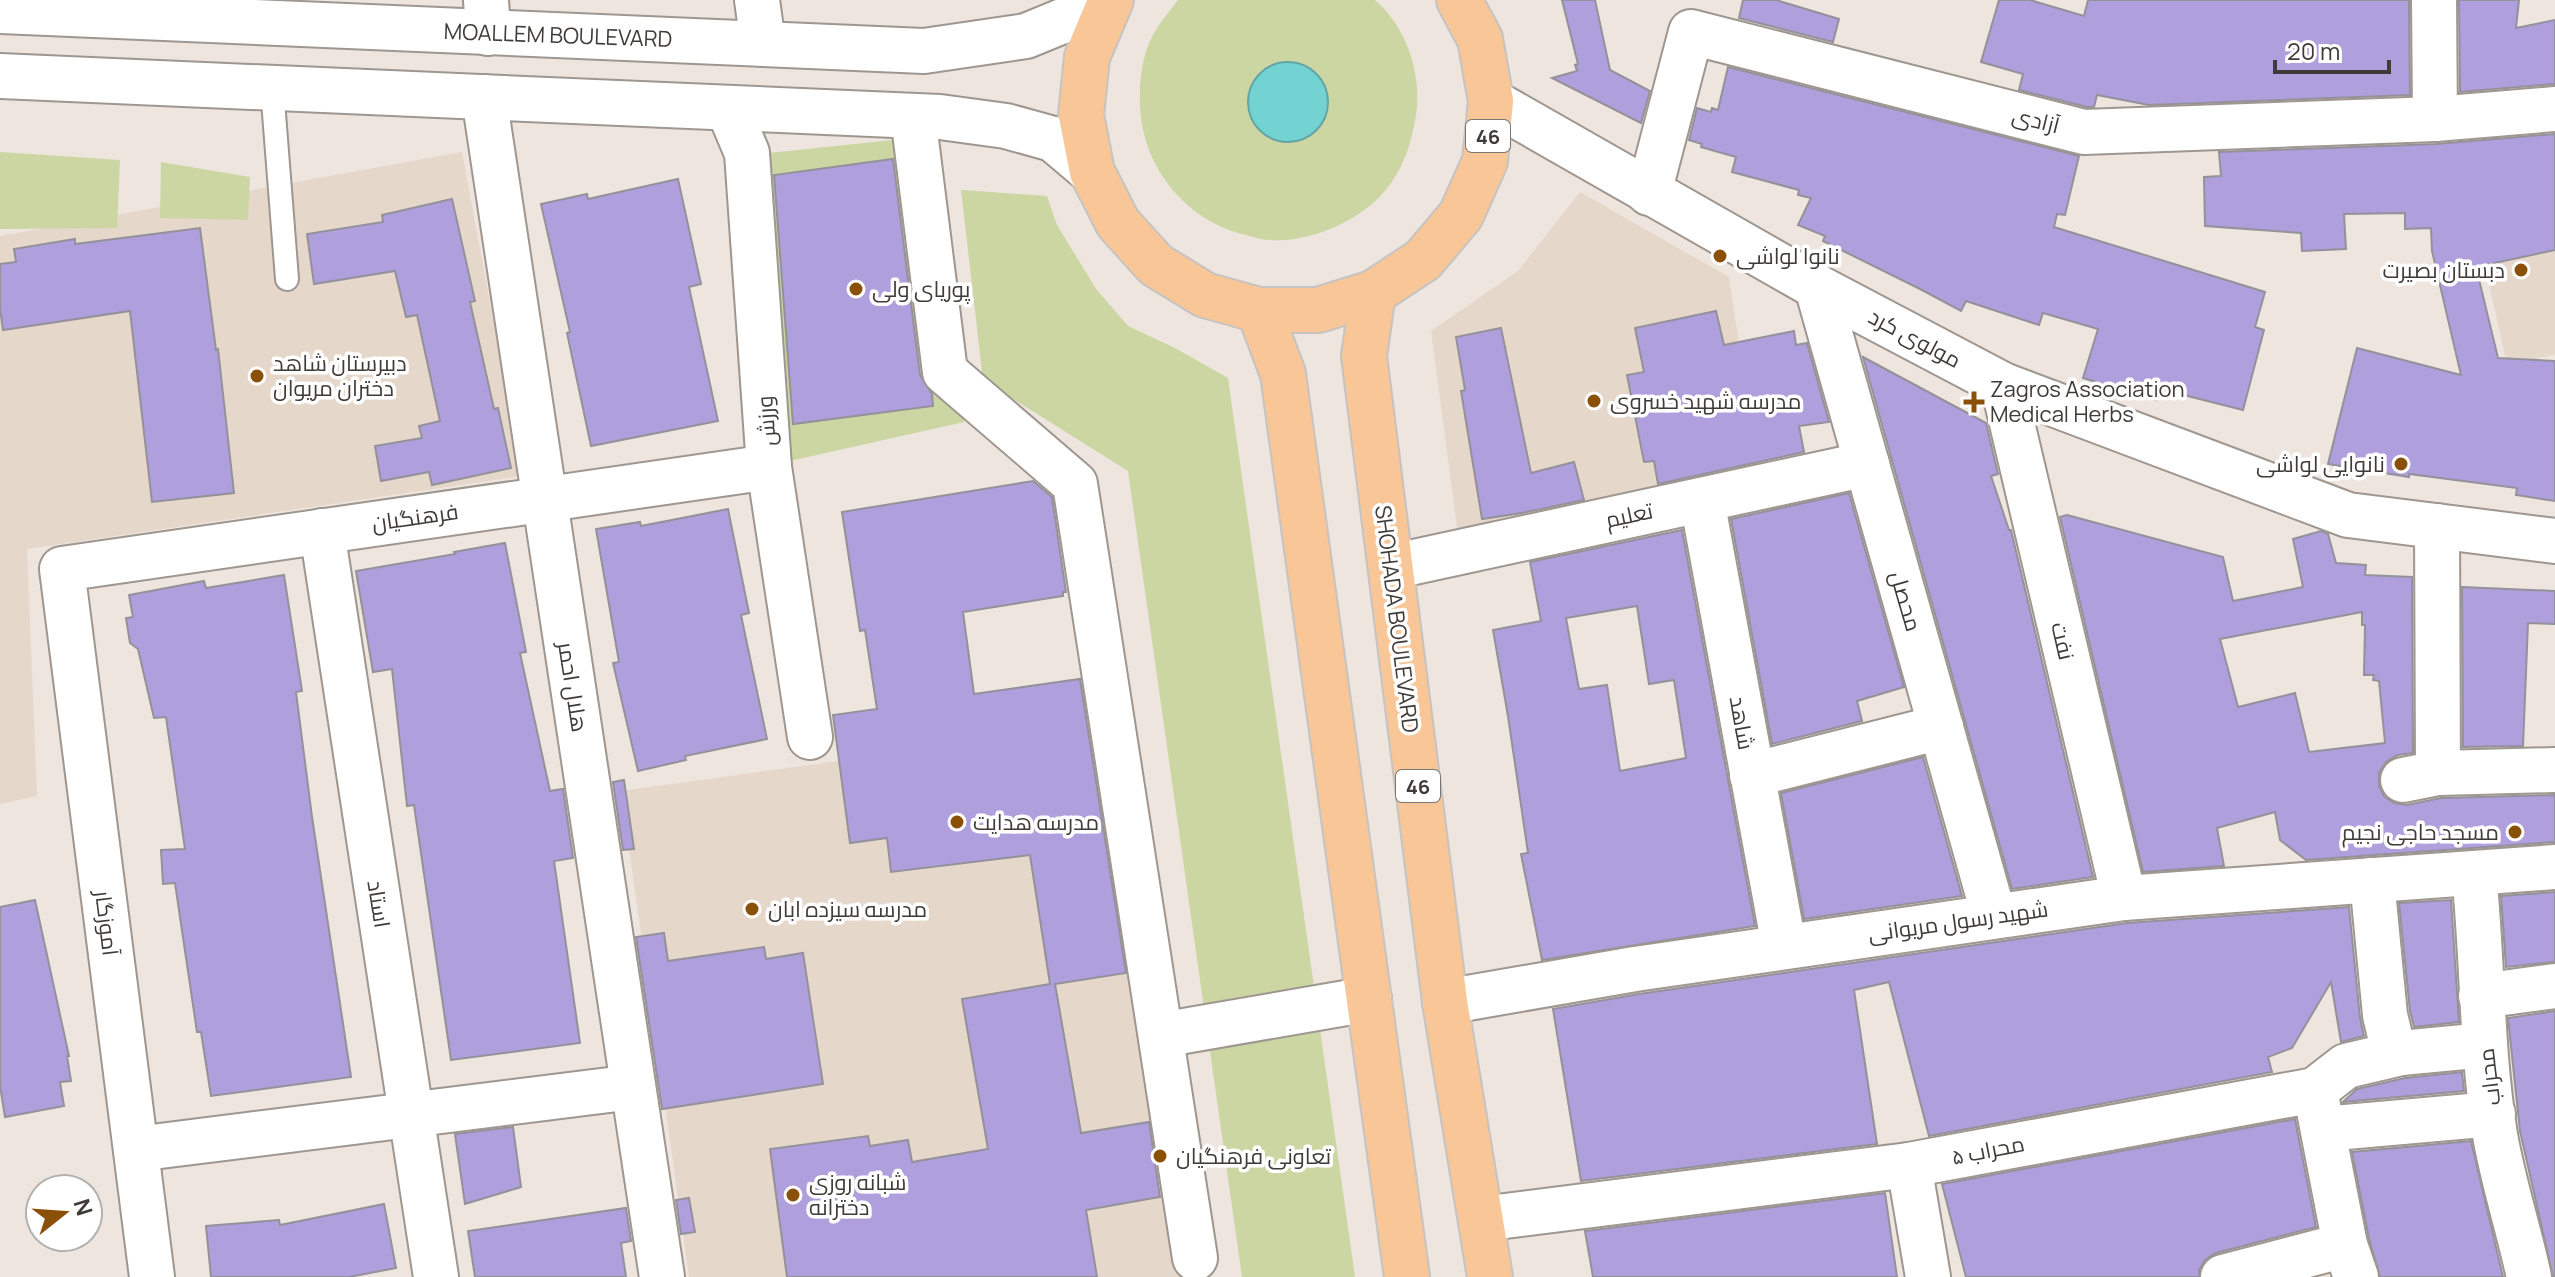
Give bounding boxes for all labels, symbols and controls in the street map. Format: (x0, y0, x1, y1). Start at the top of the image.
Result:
street label: MOALLEM BOULEVARD (443, 16, 673, 54)
scale bar (2275, 24, 2389, 74)
text: 20 m (2287, 34, 2340, 67)
street label: آزادی (2009, 100, 2063, 140)
road number: 46 (1466, 120, 1510, 152)
place label: نانوا لواشی (1736, 241, 1840, 271)
marker: نانوا لواشی (1711, 247, 1729, 265)
place label: دبستان بصیرت (2382, 255, 2505, 285)
marker: دبستان بصیرت (2512, 261, 2530, 279)
place label: پوریای ولی (872, 274, 970, 304)
marker: پوریای ولی (847, 280, 865, 298)
street label: مولوی کرد (1864, 301, 1966, 375)
place label: دبیرستان شاهد دختران مریوان (273, 348, 407, 403)
marker: دبیرستان شاهد دختران مریوان (248, 367, 266, 385)
place label: Zagros Association Medical Herbs (1990, 374, 2185, 429)
place label: مدرسه شهید خسروی (1610, 386, 1801, 416)
marker: مدرسه شهید خسروی (1585, 392, 1603, 410)
marker: Zagros Association Medical Herbs (1965, 393, 1983, 411)
street label: ورزش (749, 395, 783, 447)
place label: نانوایی لواشی (2256, 449, 2385, 479)
marker: نانوایی لواشی (2392, 455, 2410, 473)
street label: تعلیم (1603, 495, 1656, 536)
street label: فرهنگیان (370, 496, 460, 538)
street label: SHOHADA BOULEVARD (1368, 503, 1426, 735)
street label: محصل (1883, 567, 1929, 635)
street label: نفت (2044, 619, 2082, 663)
street label: هلال احمر (551, 638, 595, 734)
street label: شاهد (1723, 694, 1761, 752)
road number: 46 (1396, 770, 1440, 802)
place label: مدرسه هدایت (973, 807, 1099, 837)
marker: مدرسه هدایت (948, 813, 966, 831)
place label: مسجد حاجی نجیم (2342, 817, 2499, 848)
marker: مسجد حاجی نجیم (2506, 823, 2524, 841)
street label: استاد (360, 878, 398, 930)
street label: آموزگار (88, 887, 126, 957)
place label: مدرسه سیزده ابان (768, 894, 927, 924)
street label: شهید رسول مریوانی (1866, 894, 2050, 948)
marker: مدرسه سیزده ابان (743, 900, 761, 918)
street label: محراب (2471, 1047, 2507, 1107)
street label: محراب ۵ (1949, 1128, 2027, 1172)
place label: تعاونی فرهنگیان (1176, 1141, 1331, 1171)
marker: تعاونی فرهنگیان (1151, 1147, 1169, 1165)
place label: شبانه روزی دخترانه (809, 1167, 906, 1222)
north arrow (24, 1173, 104, 1253)
marker: شبانه روزی دخترانه (784, 1186, 802, 1204)
text: N (66, 1195, 100, 1219)

